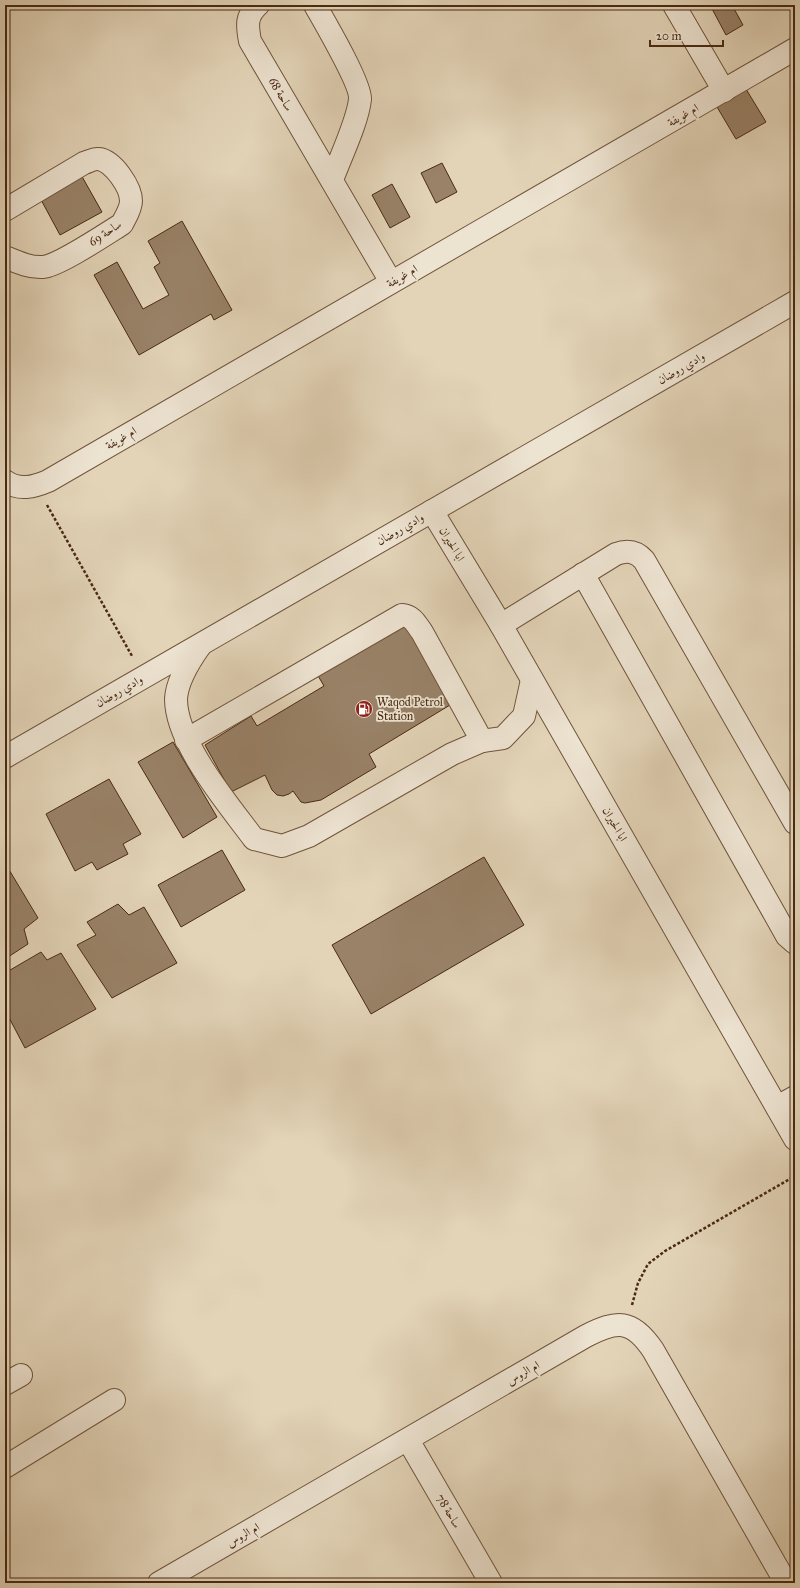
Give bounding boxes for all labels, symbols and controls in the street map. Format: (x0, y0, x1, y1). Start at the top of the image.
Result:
scale bar (650, 22, 723, 48)
text: 20 m (656, 29, 682, 43)
street label: ساحة 68 (266, 75, 296, 113)
street label: ام غويفة (665, 100, 703, 133)
street label: ساحة 69 (86, 217, 124, 249)
street label: ام غويفة (384, 261, 422, 294)
street label: وادي روضان (655, 349, 709, 390)
street label: ام غويفة (103, 423, 141, 456)
street label: وادي روضان (374, 510, 428, 551)
street label: ابا الحيران (436, 524, 468, 564)
street label: وادي روضان (93, 672, 147, 713)
place label: Waqod Petrol Station (377, 695, 444, 723)
fuel station icon: Waqod Petrol Station (354, 699, 374, 719)
street label: ابا الحيران (600, 804, 631, 844)
street label: ام الروس (504, 1358, 544, 1392)
street label: ساحة 78 (434, 1492, 464, 1531)
street label: ام الروس (224, 1520, 264, 1554)

